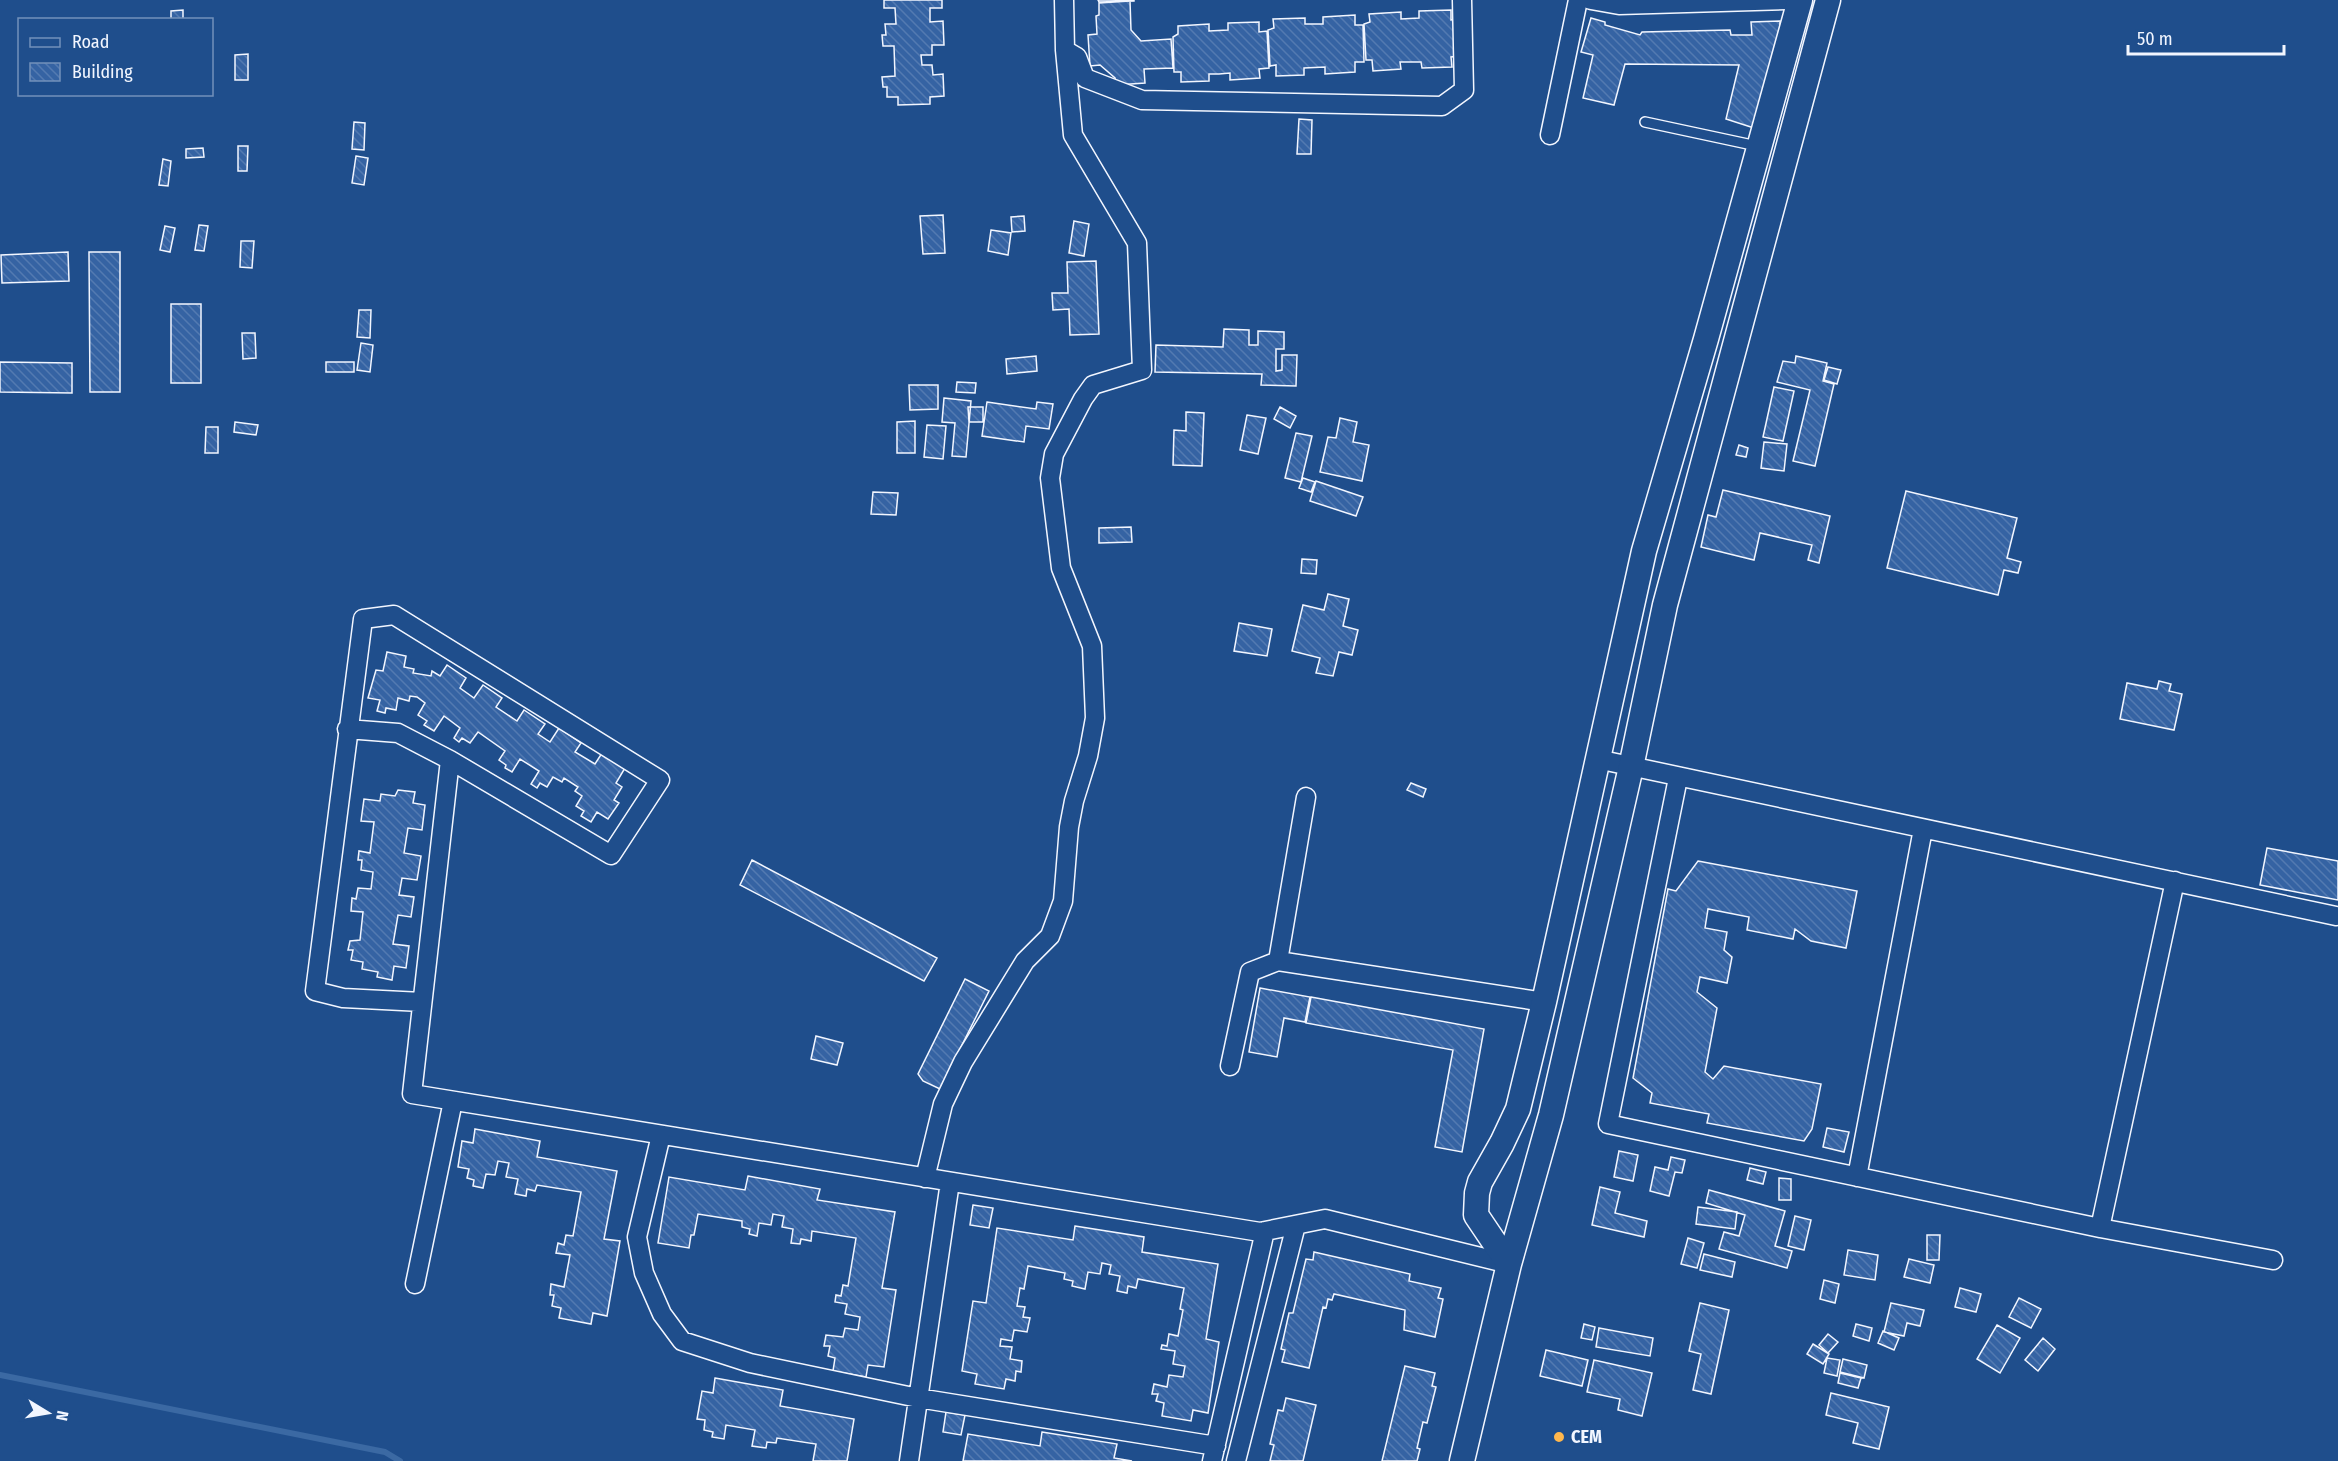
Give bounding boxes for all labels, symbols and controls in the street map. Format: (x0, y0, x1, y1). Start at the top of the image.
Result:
legend (18, 18, 213, 96)
scale bar (2128, 18, 2284, 56)
text: 50 m (2137, 28, 2173, 50)
text: Road (72, 31, 109, 53)
text: Building (72, 61, 133, 83)
north arrow (18, 1383, 78, 1443)
text: N (52, 1409, 72, 1422)
place label: CEM (1571, 1426, 1602, 1448)
marker: CEM (1552, 1430, 1566, 1444)

